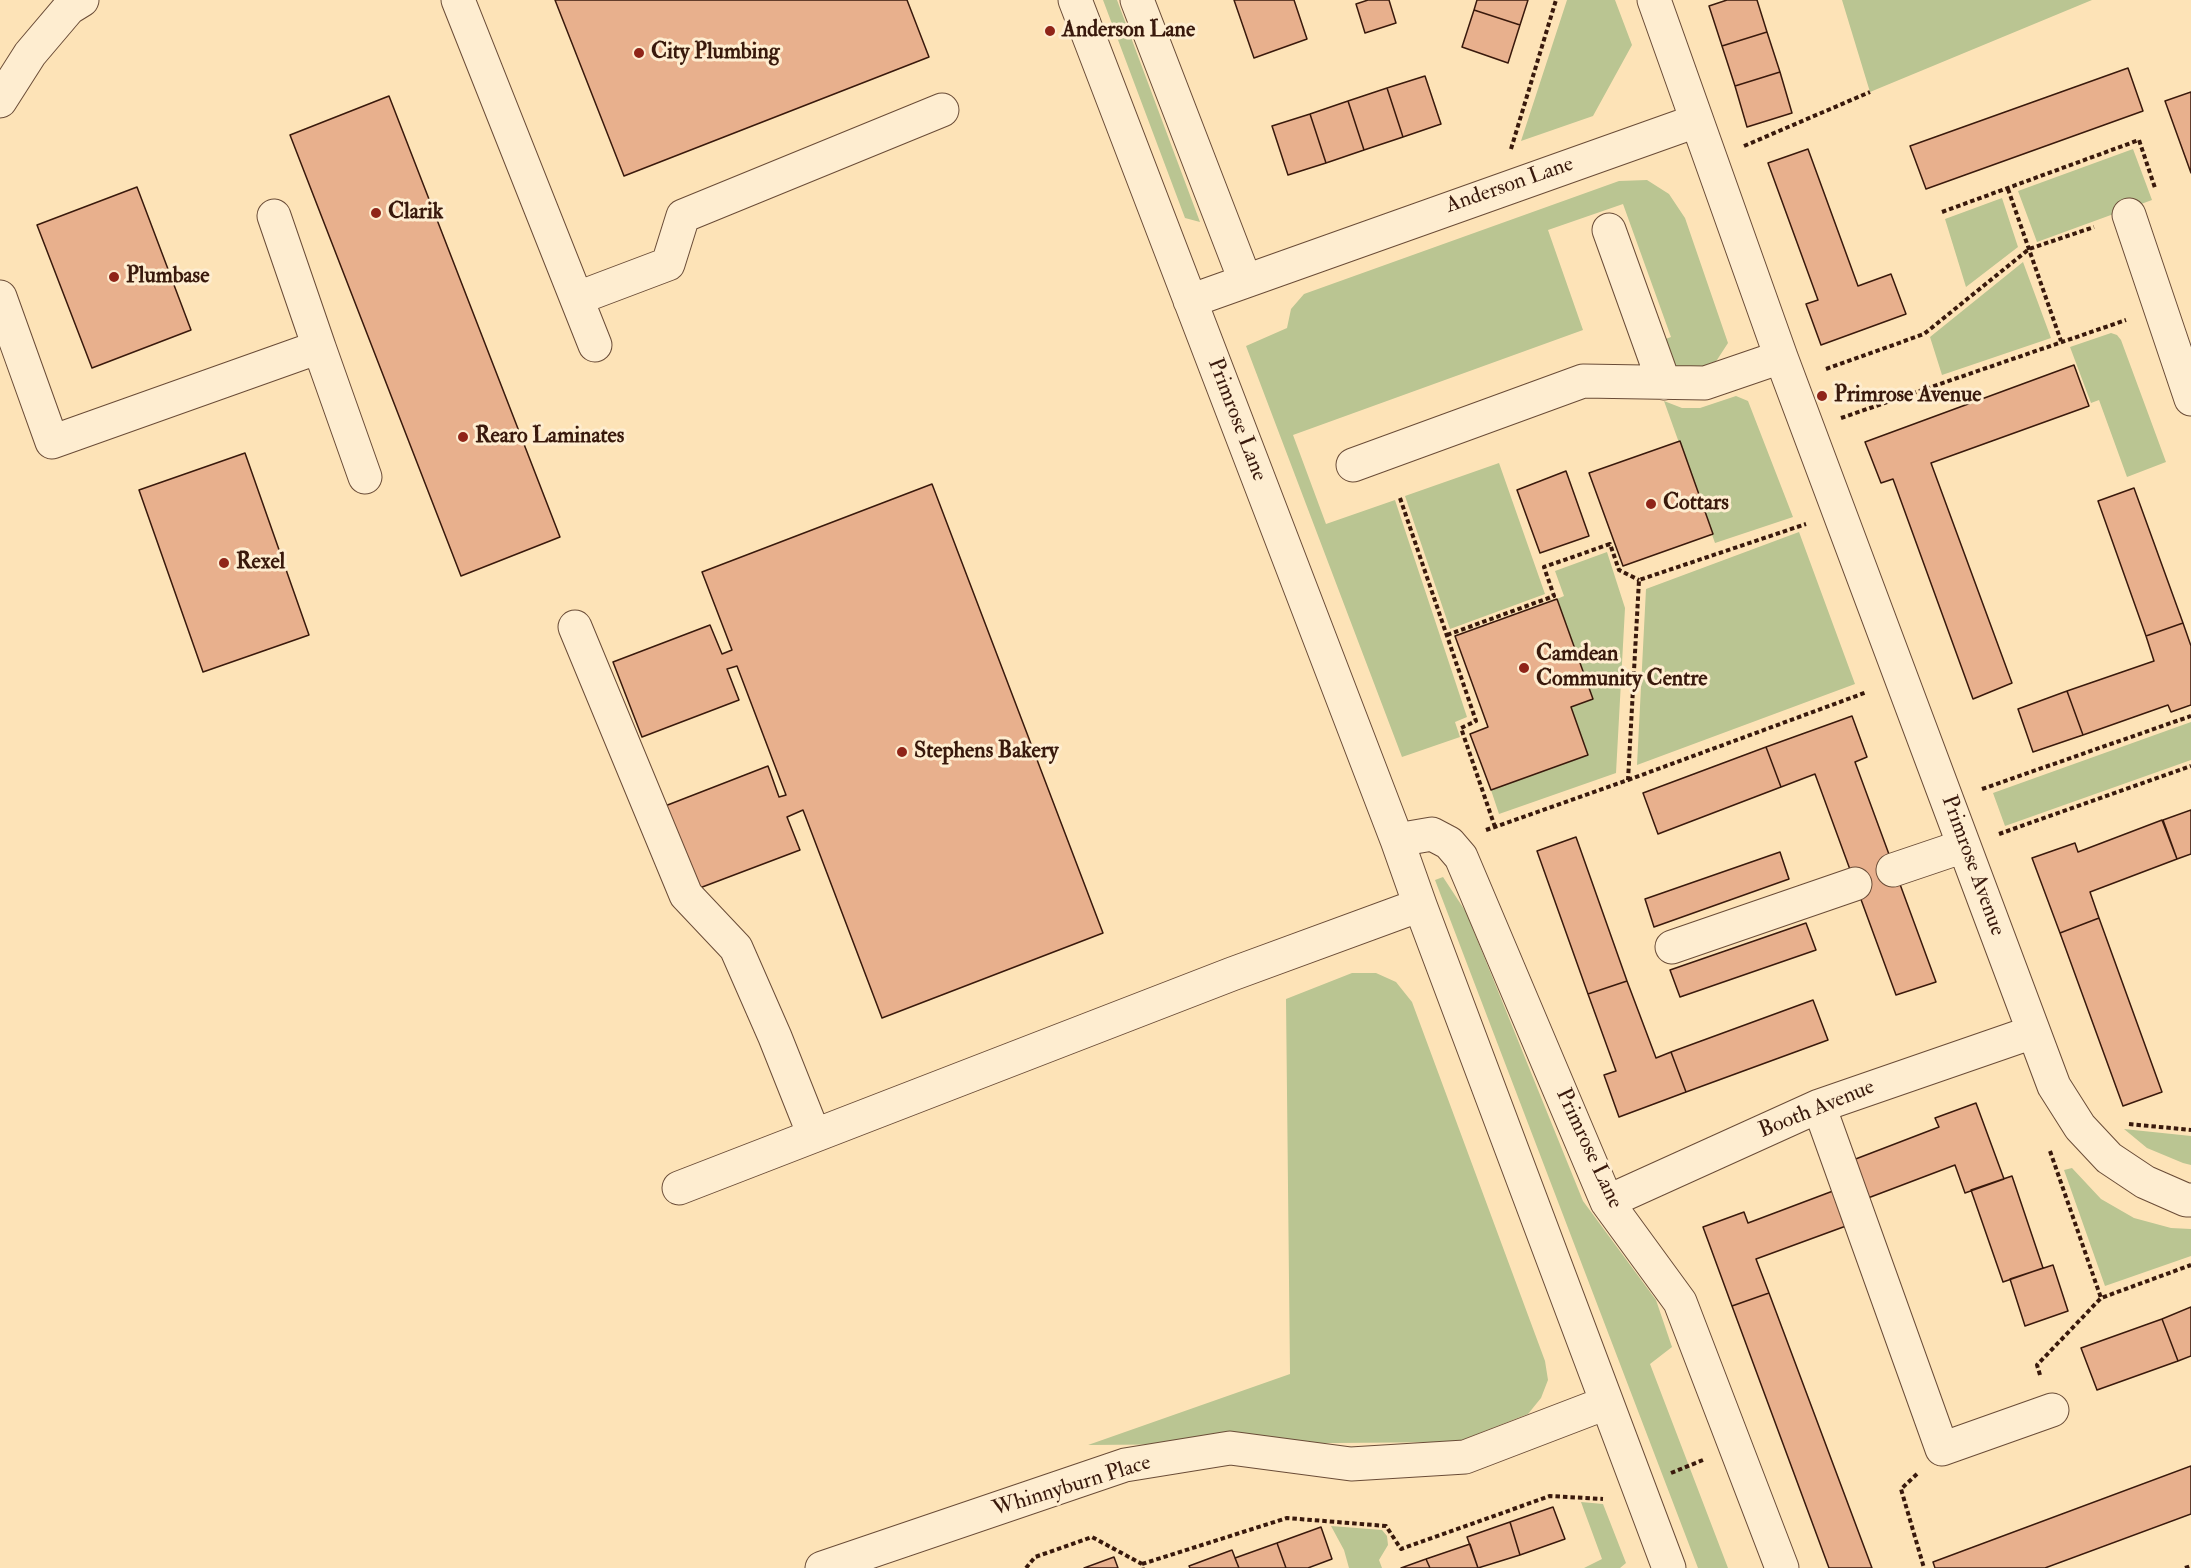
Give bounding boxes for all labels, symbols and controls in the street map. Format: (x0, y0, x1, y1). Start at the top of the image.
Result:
place label: Anderson Lane (1062, 18, 1195, 44)
marker: Anderson Lane (1043, 24, 1057, 38)
place label: City Plumbing (651, 40, 780, 66)
marker: City Plumbing (632, 46, 646, 60)
street label: Anderson Lane (1443, 152, 1577, 220)
place label: Clarik (388, 200, 443, 226)
marker: Clarik (369, 206, 383, 220)
place label: Plumbase (126, 264, 209, 290)
marker: Plumbase (107, 270, 121, 284)
street label: Primrose Lane (1200, 355, 1272, 485)
place label: Primrose Avenue (1834, 383, 1982, 409)
marker: Primrose Avenue (1815, 389, 1829, 403)
place label: Rearo Laminates (475, 424, 624, 450)
marker: Rearo Laminates (456, 430, 470, 444)
place label: Cottars (1663, 491, 1729, 517)
marker: Cottars (1644, 497, 1658, 511)
place label: Rexel (236, 550, 285, 576)
marker: Rexel (217, 556, 231, 570)
place label: Camdean Community Centre (1536, 642, 1708, 694)
marker: Camdean Community Centre (1517, 661, 1531, 675)
place label: Stephens Bakery (914, 739, 1059, 765)
marker: Stephens Bakery (895, 745, 909, 759)
street label: Primrose Avenue (1934, 792, 2010, 940)
street label: Booth Avenue (1755, 1075, 1879, 1145)
street label: Primrose Lane (1549, 1085, 1627, 1213)
street label: Whinnyburn Place (990, 1450, 1154, 1524)

